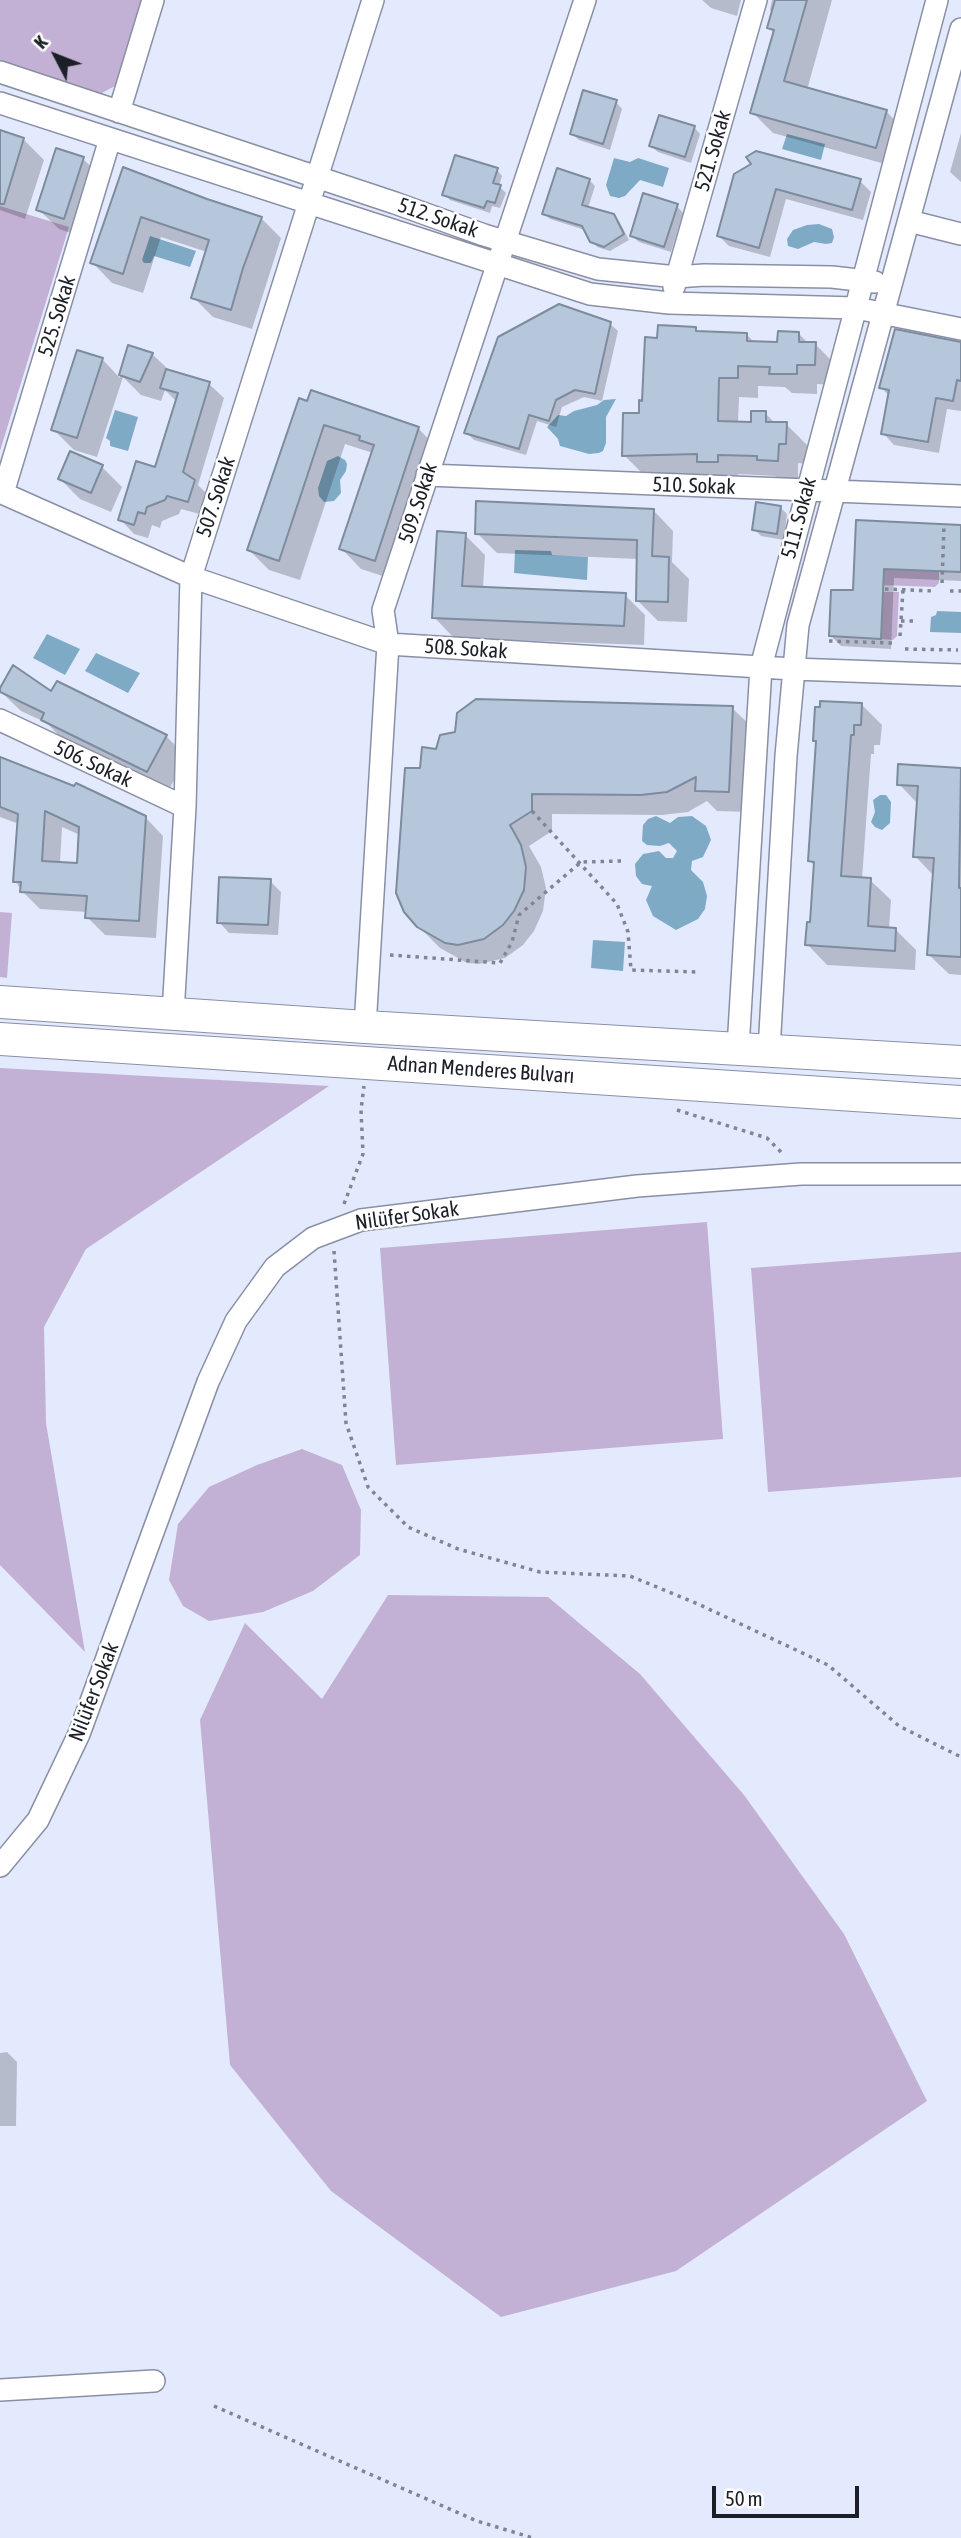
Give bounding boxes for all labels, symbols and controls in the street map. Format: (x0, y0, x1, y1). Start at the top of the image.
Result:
north arrow (21, 21, 91, 91)
text: K (29, 31, 52, 53)
street label: 521. Sokak (689, 108, 737, 194)
street label: 512. Sokak (395, 193, 481, 243)
street label: 525. Sokak (33, 273, 81, 359)
street label: 507. Sokak (191, 454, 241, 540)
street label: 509. Sokak (393, 460, 443, 546)
street label: 510. Sokak (652, 472, 736, 500)
street label: 511. Sokak (776, 475, 822, 561)
street label: 508. Sokak (424, 634, 508, 664)
street label: 506. Sokak (50, 735, 136, 793)
street label: Adnan Menderes Bulvarı (387, 1051, 575, 1089)
street label: Nilüfer Sokak (354, 1196, 460, 1236)
street label: Nilüfer Sokak (64, 1639, 124, 1745)
scale bar (716, 2472, 863, 2516)
text: 50 m (725, 2486, 763, 2510)

